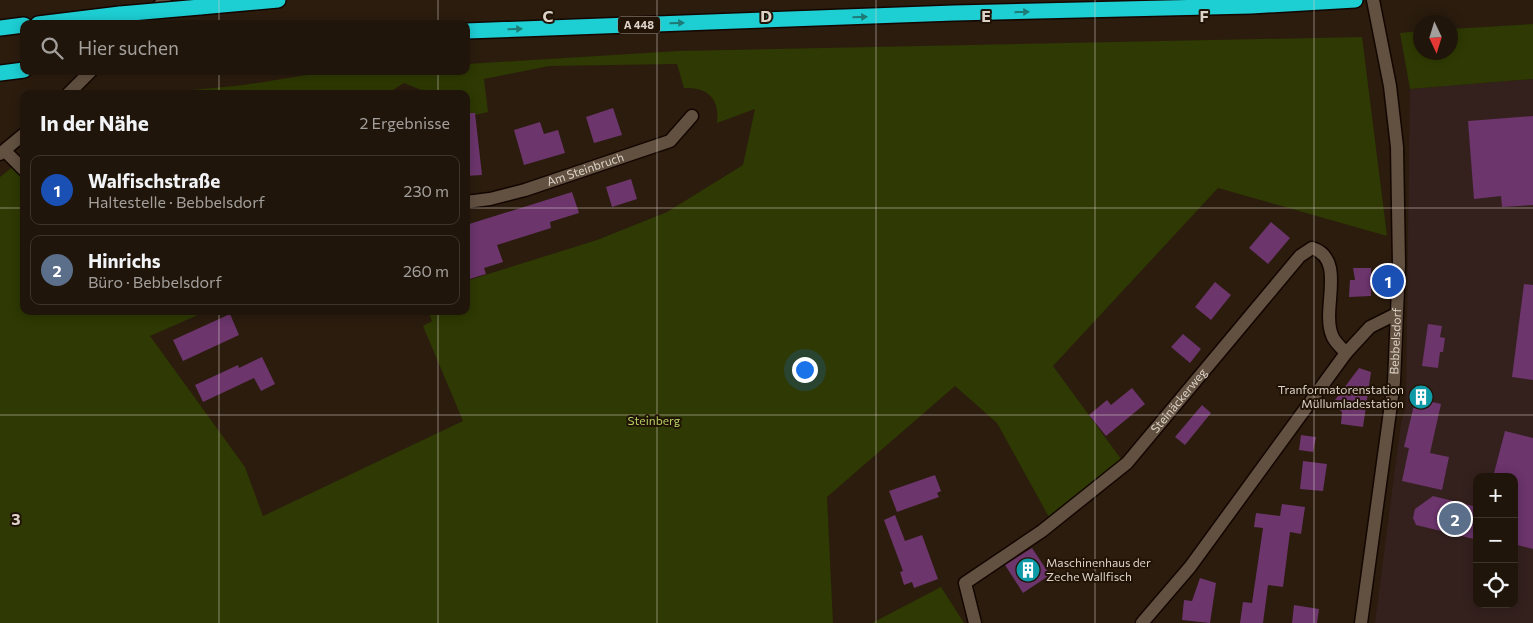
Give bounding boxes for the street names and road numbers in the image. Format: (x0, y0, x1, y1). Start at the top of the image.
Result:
road number: A 448 (618, 16, 660, 34)
street label: Am Steinbruch (545, 149, 625, 188)
street label: Bebbelsdorf (1386, 307, 1403, 375)
street label: Steinäckerweg (1147, 365, 1209, 435)

